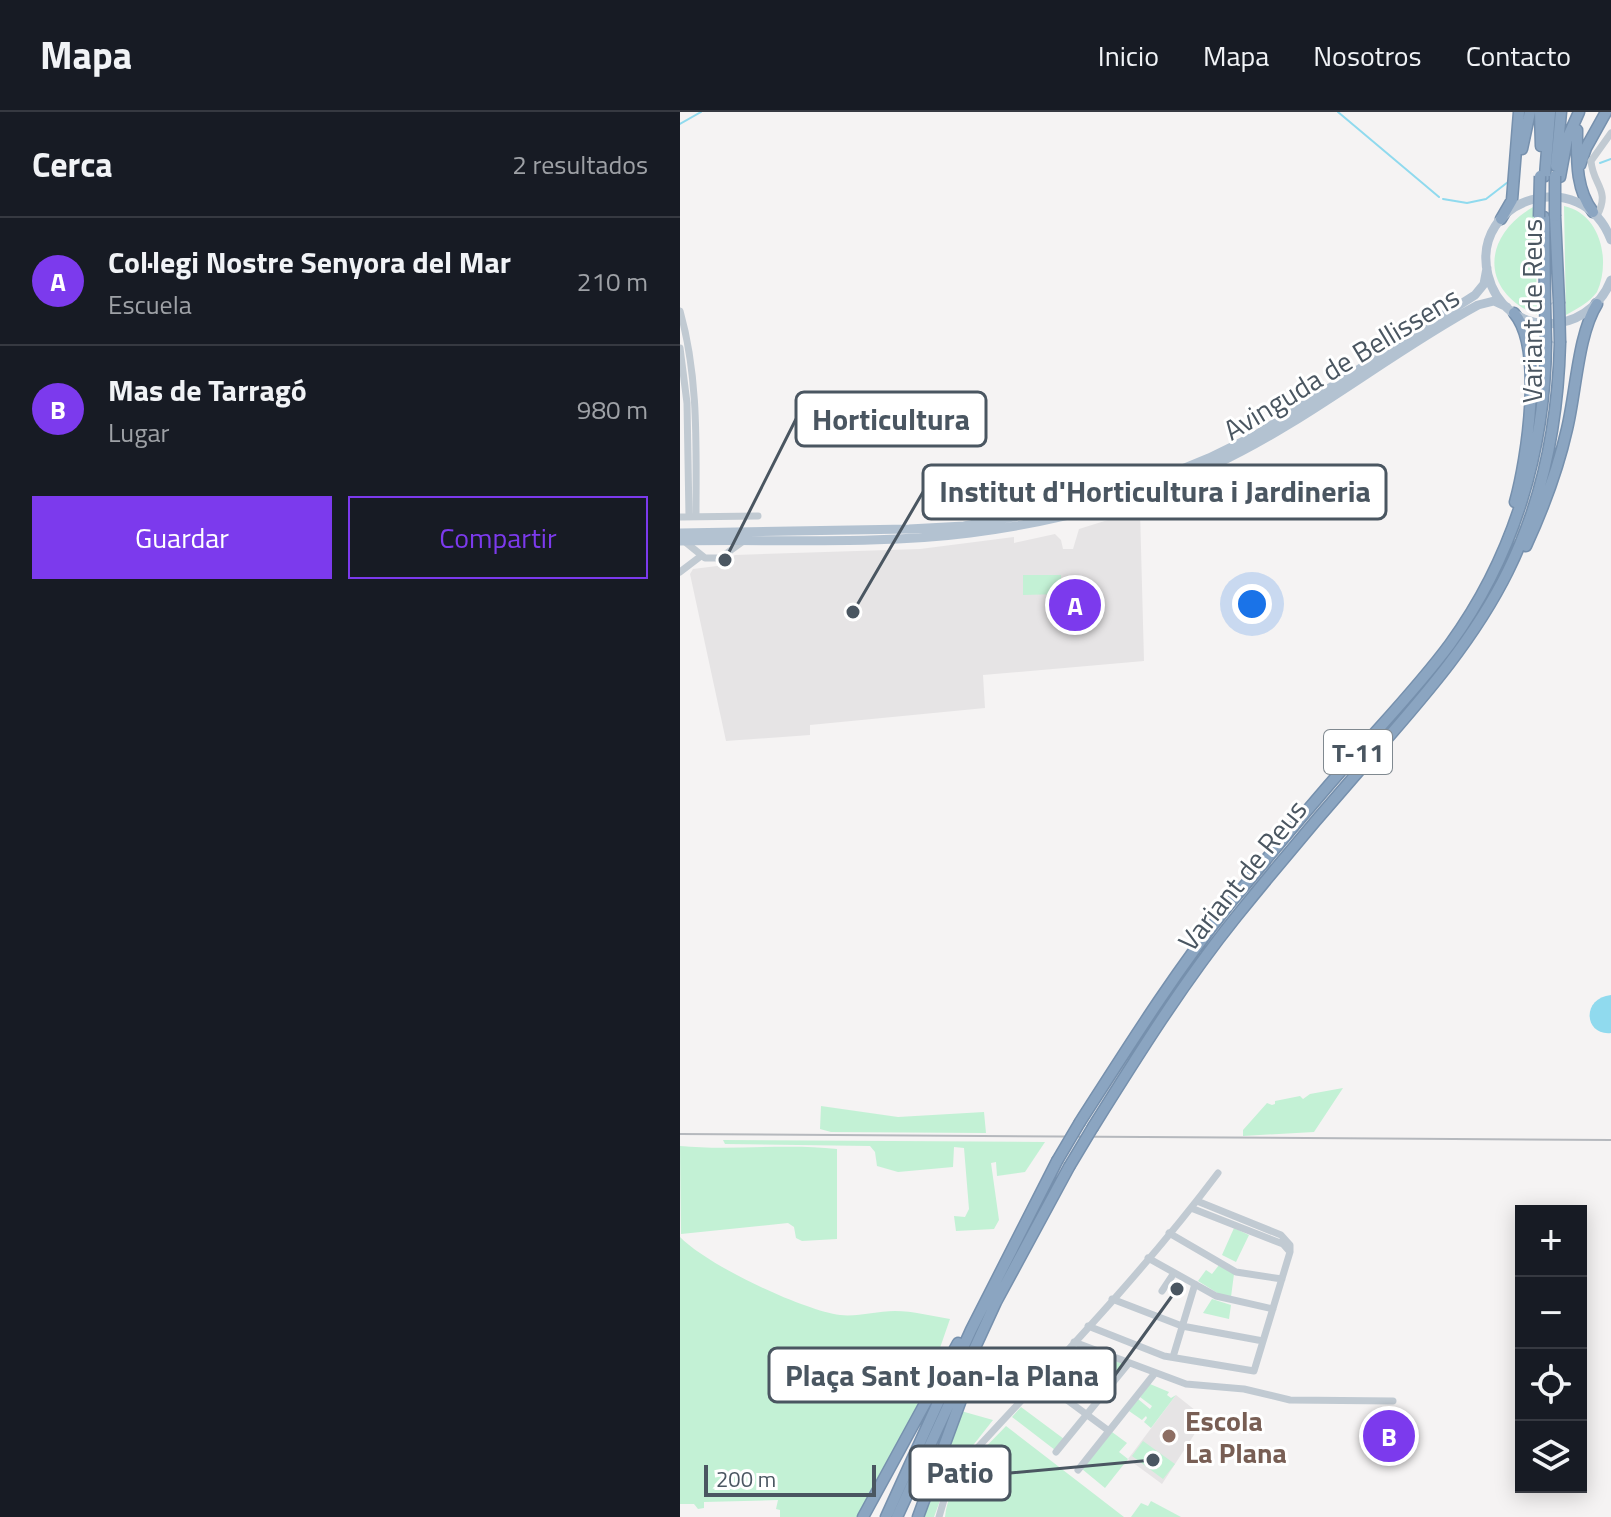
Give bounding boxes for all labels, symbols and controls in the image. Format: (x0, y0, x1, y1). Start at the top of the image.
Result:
text: Mapa (40, 26, 132, 84)
text: Inicio (1098, 34, 1159, 77)
text: Mapa (1203, 34, 1269, 77)
text: Nosotros (1313, 34, 1422, 77)
text: Contacto (1466, 34, 1571, 77)
text: Cerca (32, 138, 113, 190)
text: 2 resultados (512, 145, 648, 184)
street label: Variant de Reus (1510, 219, 1553, 403)
text: Col·legi Nostre Senyora del Mar (108, 239, 511, 285)
text: A (50, 262, 66, 301)
text: 210 m (577, 262, 648, 301)
street label: Avinguda de Bellissens (1215, 275, 1467, 451)
text: Escuela (108, 285, 192, 324)
text: Mas de Tarragó (108, 367, 307, 413)
text: B (50, 390, 66, 429)
text: 980 m (577, 390, 648, 429)
callout: Horticultura (796, 392, 986, 446)
text: Horticultura (812, 396, 970, 442)
text: Lugar (108, 413, 170, 452)
callout: Institut d'Horticultura i Jardineria (923, 465, 1386, 519)
text: Institut d'Horticultura i Jardineria (939, 468, 1371, 514)
button: Guardar (32, 496, 332, 579)
button: Compartir (348, 496, 648, 579)
pin: A (1049, 575, 1101, 635)
your location (1232, 584, 1272, 624)
road number: T-11 (1324, 730, 1392, 774)
street label: Variant de Reus (1167, 790, 1317, 960)
map controls (1515, 1205, 1587, 1493)
button: + (1515, 1205, 1587, 1277)
button: − (1515, 1277, 1587, 1349)
callout: Plaça Sant Joan-la Plana (769, 1348, 1115, 1402)
button: locate (1515, 1349, 1587, 1421)
text: Plaça Sant Joan-la Plana (785, 1352, 1099, 1398)
place label: Escola La Plana (1185, 1399, 1287, 1474)
pin: B (1363, 1406, 1415, 1466)
button: layers (1515, 1421, 1587, 1493)
marker: Escola La Plana (1160, 1427, 1178, 1445)
callout: Patio (910, 1446, 1010, 1500)
text: Patio (926, 1449, 994, 1495)
scale bar (704, 1461, 876, 1497)
text: 200 m (716, 1462, 776, 1496)

